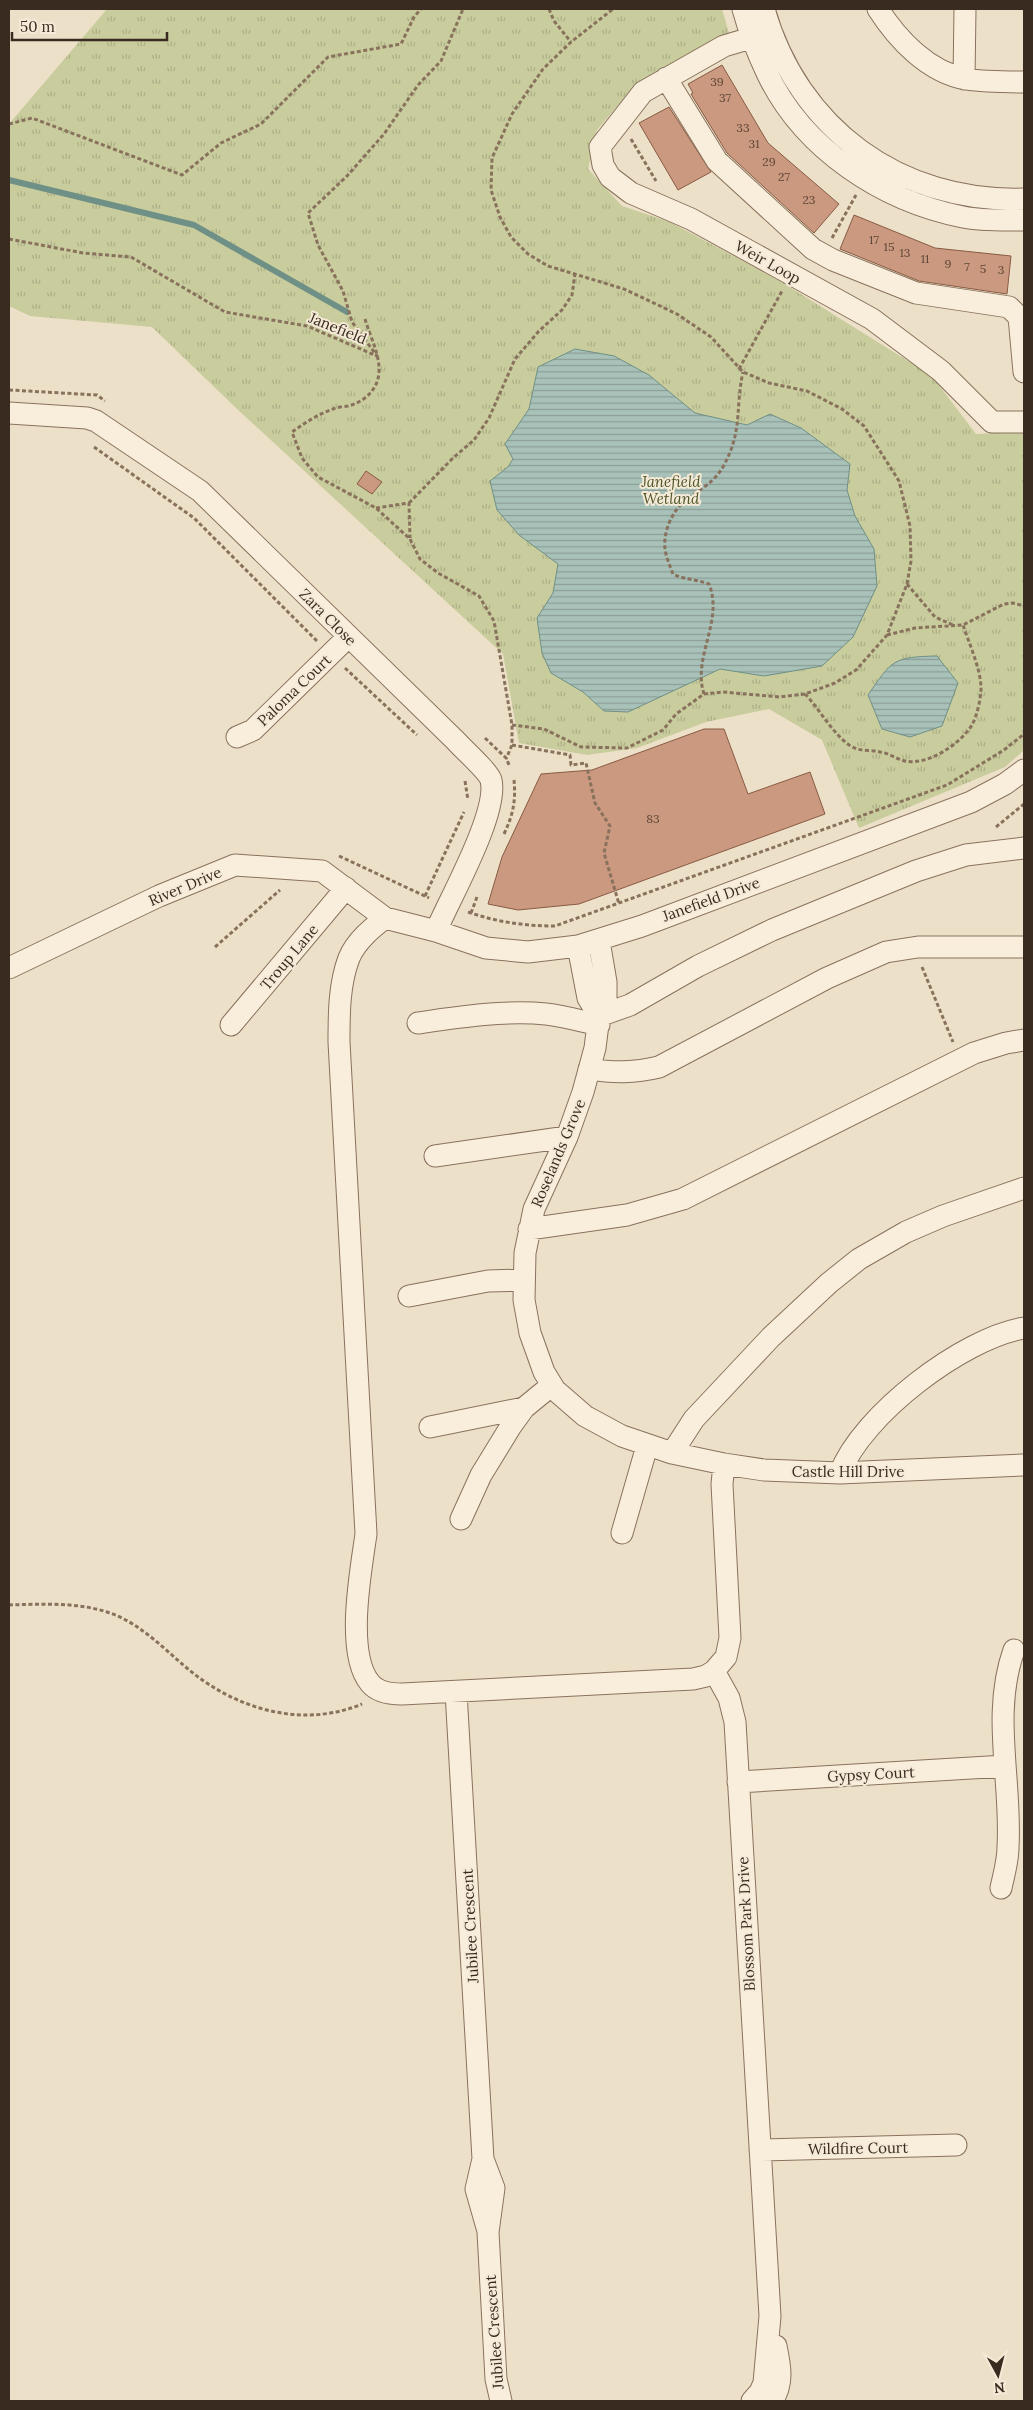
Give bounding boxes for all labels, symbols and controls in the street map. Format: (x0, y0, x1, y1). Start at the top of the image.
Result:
scale bar (12, 10, 168, 42)
text: 50 m (20, 17, 55, 36)
house number: 39 (710, 74, 724, 89)
house number: 37 (719, 90, 731, 105)
house number: 33 (736, 120, 750, 135)
house number: 31 (748, 136, 760, 151)
house number: 29 (762, 154, 776, 169)
house number: 27 (778, 169, 790, 184)
house number: 23 (803, 192, 816, 207)
house number: 17 (869, 232, 879, 247)
street label: Weir Loop (732, 236, 804, 288)
house number: 15 (884, 239, 894, 254)
house number: 13 (899, 245, 911, 260)
house number: 11 (921, 251, 929, 266)
house number: 9 (945, 256, 952, 271)
house number: 7 (964, 259, 970, 274)
house number: 5 (980, 261, 986, 276)
house number: 3 (998, 262, 1005, 277)
street label: Janefield (305, 307, 370, 348)
park label: Janefield Wetland (640, 472, 701, 508)
street label: Zara Close (295, 584, 361, 650)
street label: Paloma Court (253, 650, 335, 730)
house number: 83 (646, 811, 660, 826)
street label: River Drive (146, 862, 224, 910)
street label: Janefield Drive (659, 873, 762, 926)
street label: Troup Lane (256, 920, 322, 994)
street label: Roselands Grove (527, 1096, 589, 1210)
street label: Castle Hill Drive (792, 1462, 904, 1481)
street label: Gypsy Court (827, 1762, 915, 1786)
street label: Blossom Park Drive (733, 1856, 759, 1992)
street label: Jubilee Crescent (458, 1868, 483, 1985)
street label: Wildfire Court (808, 2138, 909, 2158)
street label: Jubilee Crescent (481, 2274, 508, 2391)
north arrow (973, 2350, 1023, 2400)
text: N (993, 2378, 1006, 2398)

